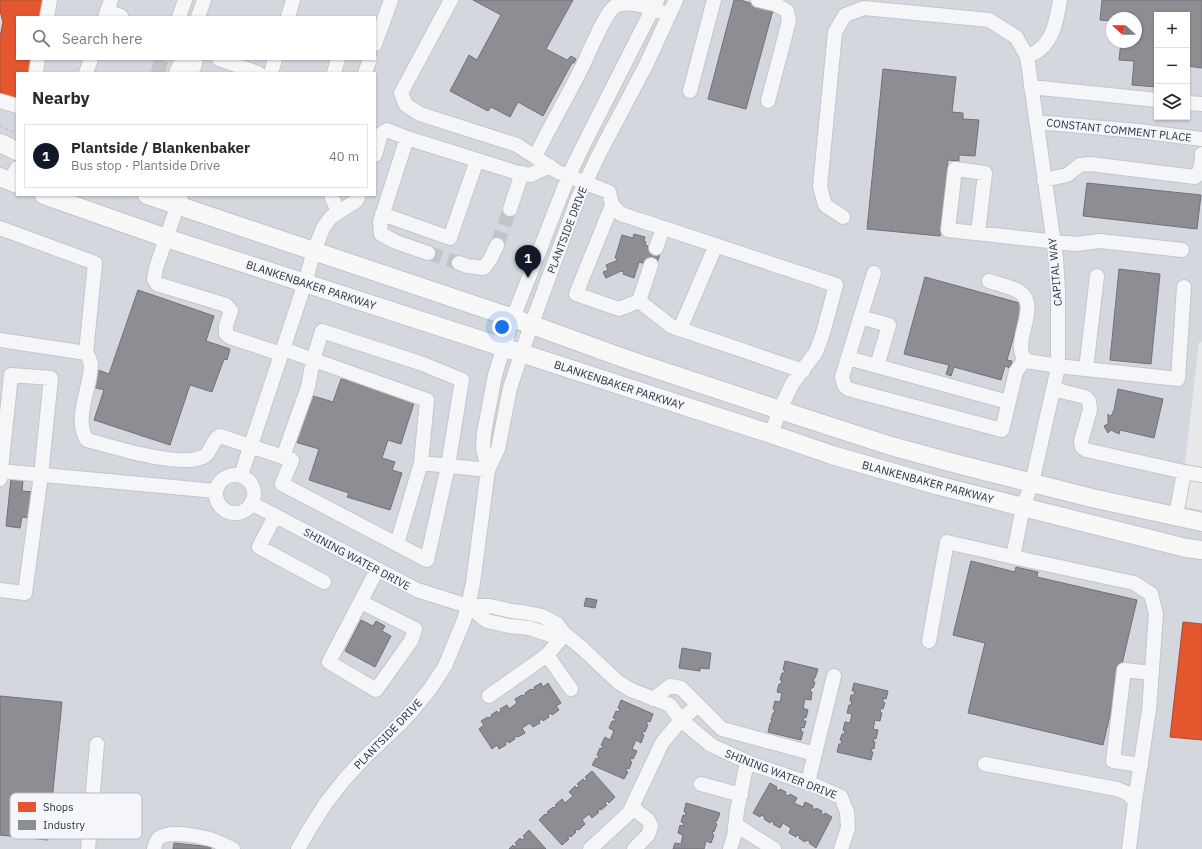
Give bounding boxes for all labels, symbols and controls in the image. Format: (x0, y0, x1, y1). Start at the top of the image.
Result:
north arrow (1106, 12, 1142, 48)
map controls (1154, 12, 1190, 120)
button: + (1154, 12, 1190, 48)
search box (16, 16, 376, 60)
icon: search (30, 27, 52, 49)
text: Search here (62, 29, 142, 48)
button: − (1154, 48, 1190, 84)
button: layers (1154, 84, 1190, 120)
text: Nearby (32, 87, 90, 109)
street label: CONSTANT COMMENT PLACE (1046, 115, 1192, 145)
text: Plantside / Blankenbaker (71, 138, 250, 157)
text: 1 (42, 148, 50, 165)
text: 40 m (329, 148, 359, 165)
text: Bus stop · Plantside Drive (71, 157, 220, 174)
street label: PLANTSIDE DRIVE (544, 184, 590, 276)
street label: CAPITAL WAY (1045, 237, 1065, 307)
pin: 1 (515, 245, 541, 278)
street label: BLANKENBAKER PARKWAY (244, 257, 378, 313)
your location (492, 317, 512, 337)
street label: BLANKENBAKER PARKWAY (552, 357, 686, 413)
street label: BLANKENBAKER PARKWAY (861, 458, 996, 506)
street label: SHINING WATER DRIVE (301, 525, 413, 593)
street label: PLANTSIDE DRIVE (351, 696, 425, 772)
street label: SHINING WATER DRIVE (723, 746, 839, 802)
legend (10, 793, 142, 839)
text: Shops (43, 800, 74, 814)
text: Industry (43, 818, 86, 832)

